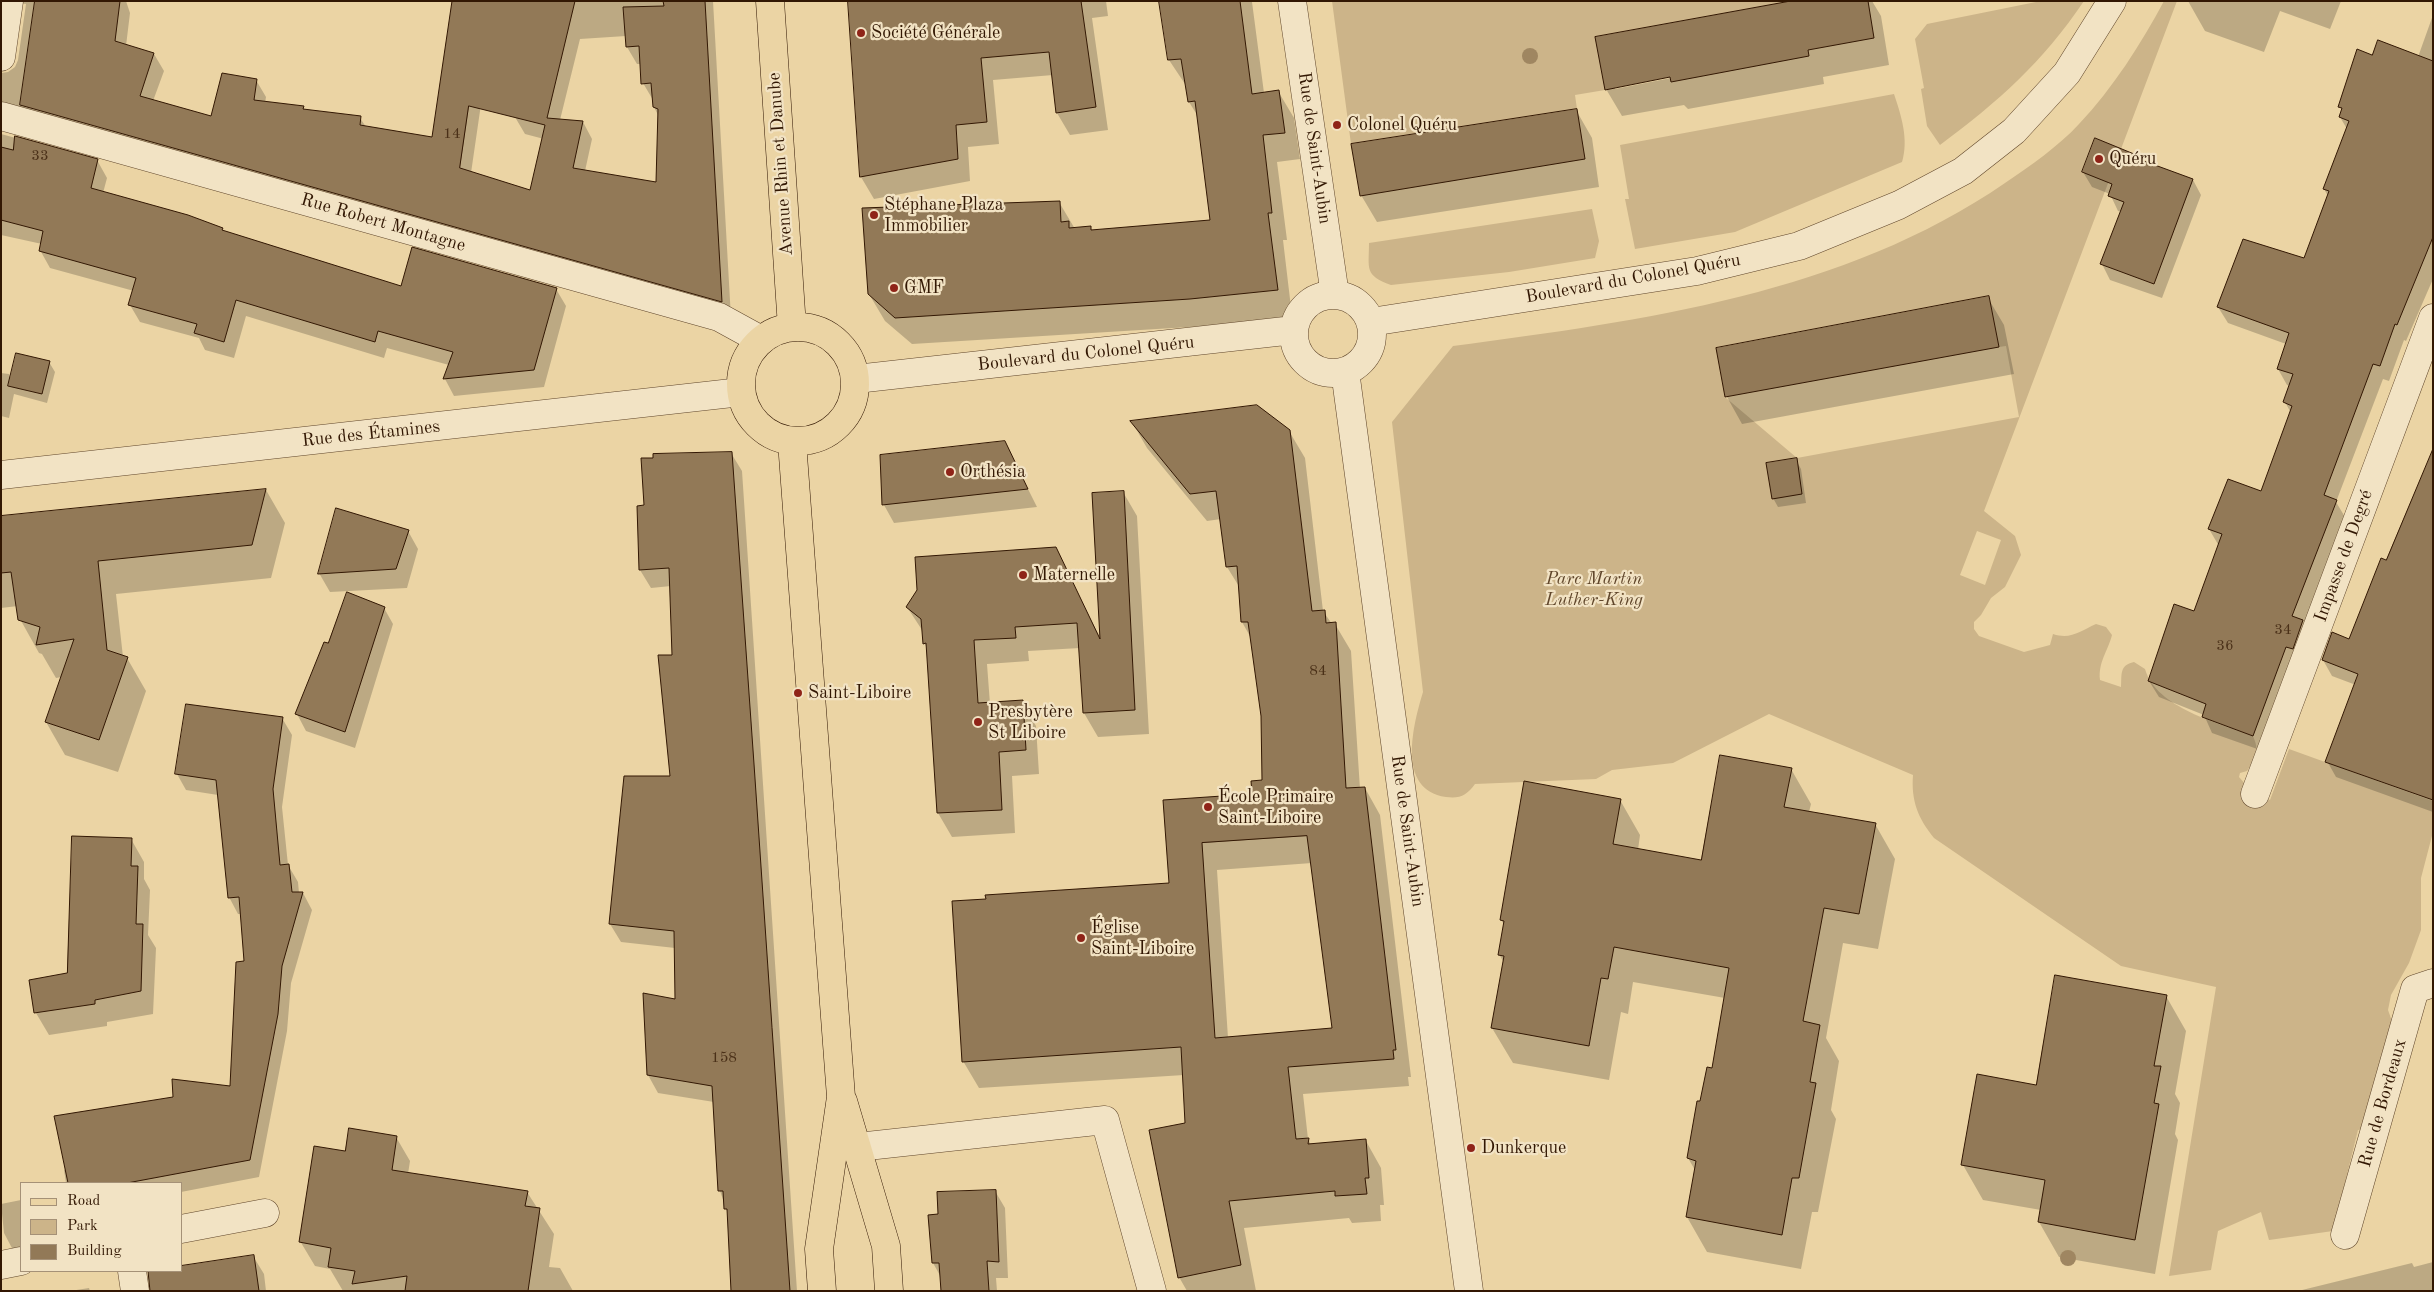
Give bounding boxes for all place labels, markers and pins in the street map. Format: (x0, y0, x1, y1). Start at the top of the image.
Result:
place label: Société Générale (871, 22, 1000, 44)
marker: Société Générale (855, 27, 867, 39)
place label: Colonel Quéru (1347, 114, 1457, 136)
marker: Colonel Quéru (1331, 119, 1343, 131)
place label: Quéru (2109, 148, 2156, 170)
marker: Quéru (2093, 153, 2105, 165)
place label: Stéphane Plaza Immobilier (884, 194, 1004, 236)
marker: Stéphane Plaza Immobilier (868, 209, 880, 221)
place label: GMF (904, 277, 944, 299)
marker: GMF (888, 282, 900, 294)
place label: Orthésia (960, 461, 1026, 483)
marker: Orthésia (944, 466, 956, 478)
place label: Maternelle (1033, 564, 1115, 586)
marker: Maternelle (1017, 569, 1029, 581)
place label: Saint-Liboire (808, 682, 911, 704)
marker: Saint-Liboire (792, 687, 804, 699)
place label: Presbytère St Liboire (988, 701, 1073, 744)
marker: Presbytère St Liboire (972, 716, 984, 728)
place label: École Primaire Saint-Liboire (1218, 786, 1334, 829)
marker: École Primaire Saint-Liboire (1202, 801, 1214, 813)
place label: Église Saint-Liboire (1091, 917, 1194, 960)
marker: Église Saint-Liboire (1075, 932, 1087, 944)
place label: Dunkerque (1481, 1137, 1566, 1159)
marker: Dunkerque (1465, 1142, 1477, 1154)

